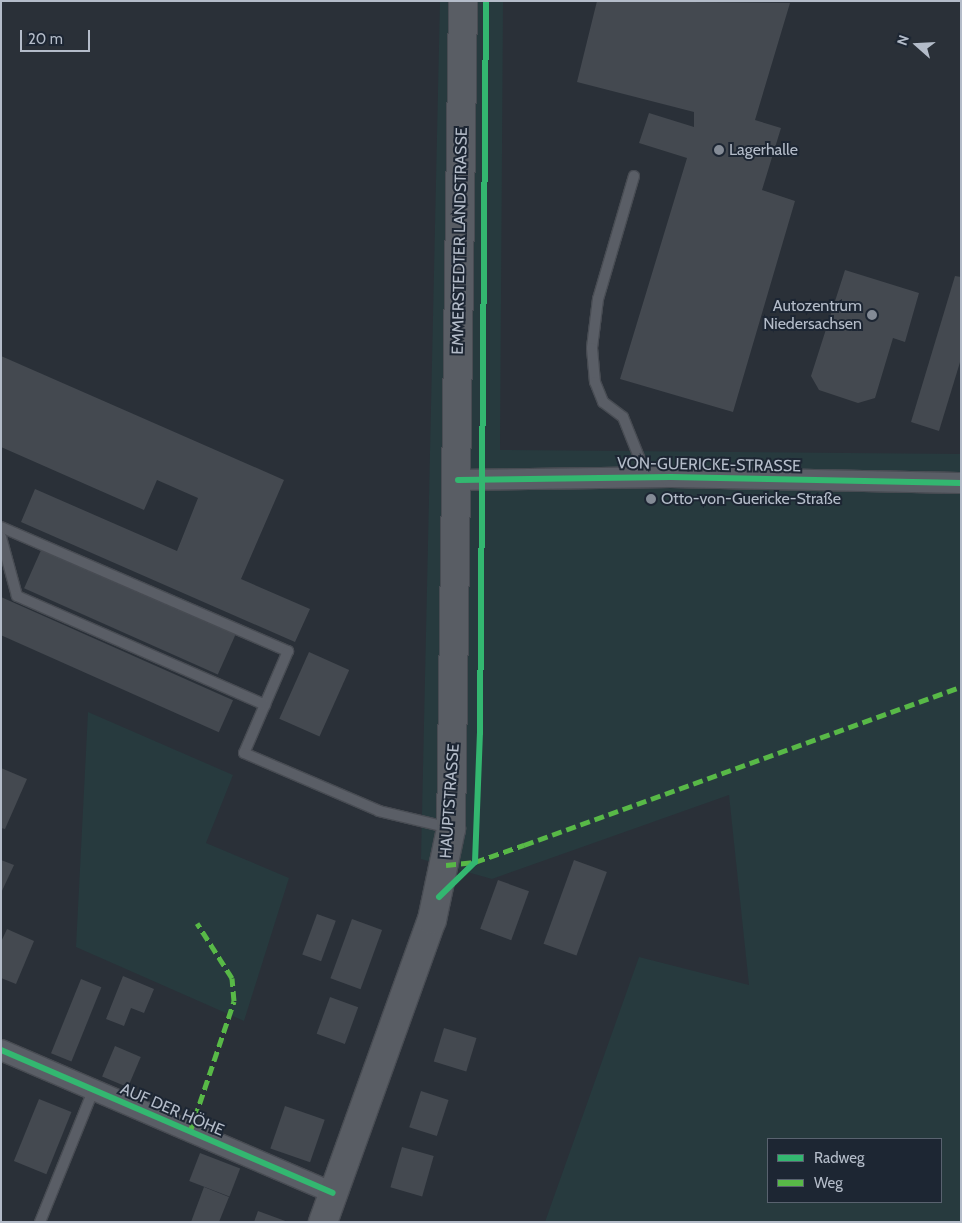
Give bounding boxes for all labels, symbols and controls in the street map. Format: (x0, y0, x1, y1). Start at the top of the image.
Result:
scale bar (22, 20, 92, 52)
north arrow (892, 20, 942, 70)
text: 20 m (28, 30, 63, 48)
text: N (893, 33, 913, 48)
street label: EMMERSTEDTER LANDSTRASSE (448, 127, 472, 355)
place label: Lagerhalle (729, 140, 798, 160)
marker: Lagerhalle (713, 144, 725, 156)
place label: Autozentrum Niedersachsen (763, 296, 862, 334)
marker: Autozentrum Niedersachsen (866, 309, 878, 321)
street label: VON-GUERICKE-STRASSE (617, 454, 801, 476)
place label: Otto-von-Guericke-Straße (661, 489, 841, 509)
marker: Otto-von-Guericke-Straße (645, 493, 657, 505)
street label: HAUPTSTRASSE (436, 743, 464, 859)
street label: AUF DER HÖHE (117, 1080, 227, 1140)
legend (767, 1138, 942, 1203)
text: Radweg (814, 1149, 864, 1167)
text: Weg (814, 1174, 843, 1192)

